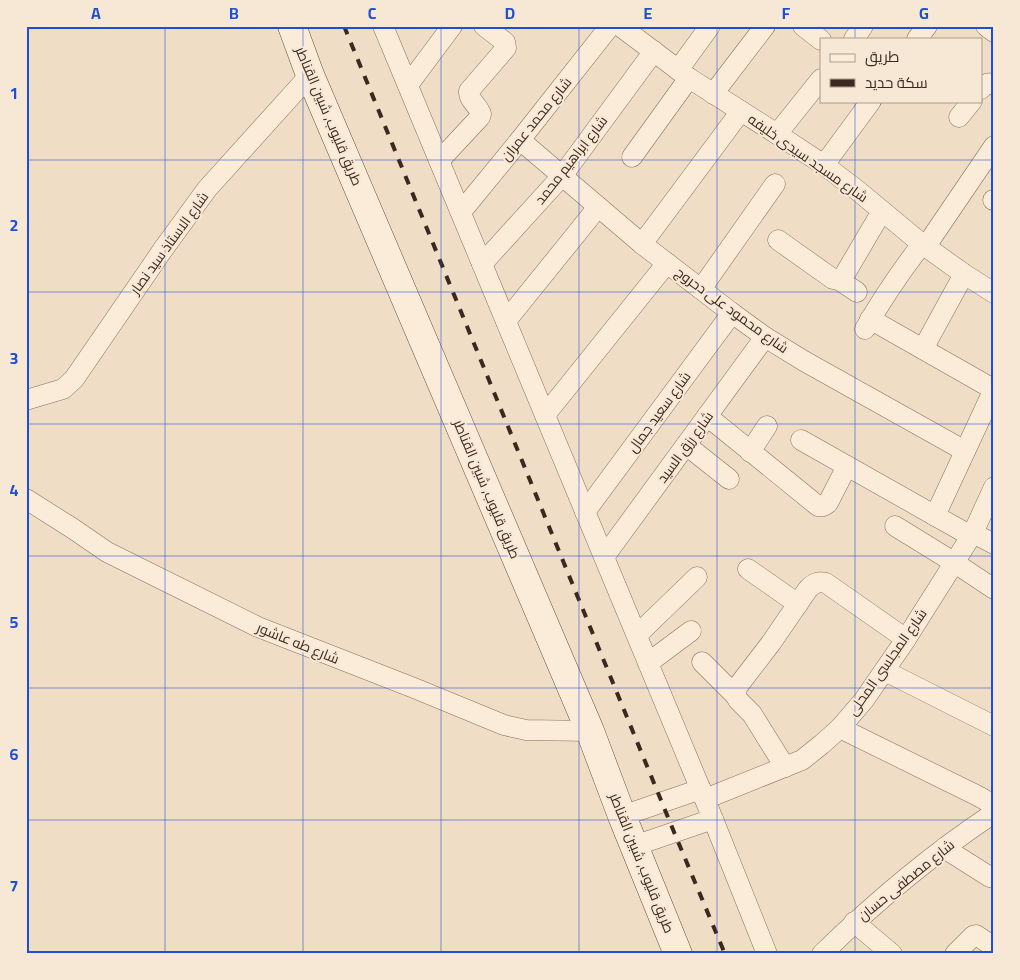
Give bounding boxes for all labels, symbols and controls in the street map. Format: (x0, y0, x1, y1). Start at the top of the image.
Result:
text: A (91, 0, 101, 28)
text: B (229, 0, 239, 28)
text: C (368, 0, 377, 28)
text: D (505, 0, 515, 28)
text: E (644, 0, 653, 28)
text: F (782, 0, 791, 28)
text: G (919, 0, 929, 28)
legend (820, 38, 982, 102)
street label: طريق قليوب, شبين القناطر (287, 41, 370, 190)
text: طريق (865, 42, 899, 71)
text: سكة حديد (865, 68, 928, 97)
street label: شارع محمد عمران (494, 71, 578, 167)
text: 1 (10, 78, 18, 108)
street label: شارع مسجد سيدى خليفه (742, 107, 874, 209)
street label: شارع ابراهيم محمد (528, 110, 614, 210)
street label: شارع الاستاذ سيد نصار (122, 186, 215, 301)
text: 2 (10, 210, 18, 240)
street label: شارع محمود على دحروج (670, 260, 794, 360)
text: 3 (10, 343, 19, 373)
street label: شارع سعيد جمال (620, 366, 698, 458)
street label: شارع رزق السيد (650, 405, 720, 489)
street label: طريق قليوب, شبين القناطر (445, 414, 528, 563)
text: 4 (10, 475, 19, 505)
street label: شارع المجلسى المحلى (840, 603, 934, 721)
text: 5 (10, 607, 19, 637)
street label: شارع طه عاشور (252, 614, 343, 671)
text: 6 (10, 739, 19, 769)
street label: طريق قليوب, شبين القناطر (602, 788, 682, 937)
street label: شارع مصطفى حسان (851, 832, 961, 928)
text: 7 (10, 871, 18, 901)

